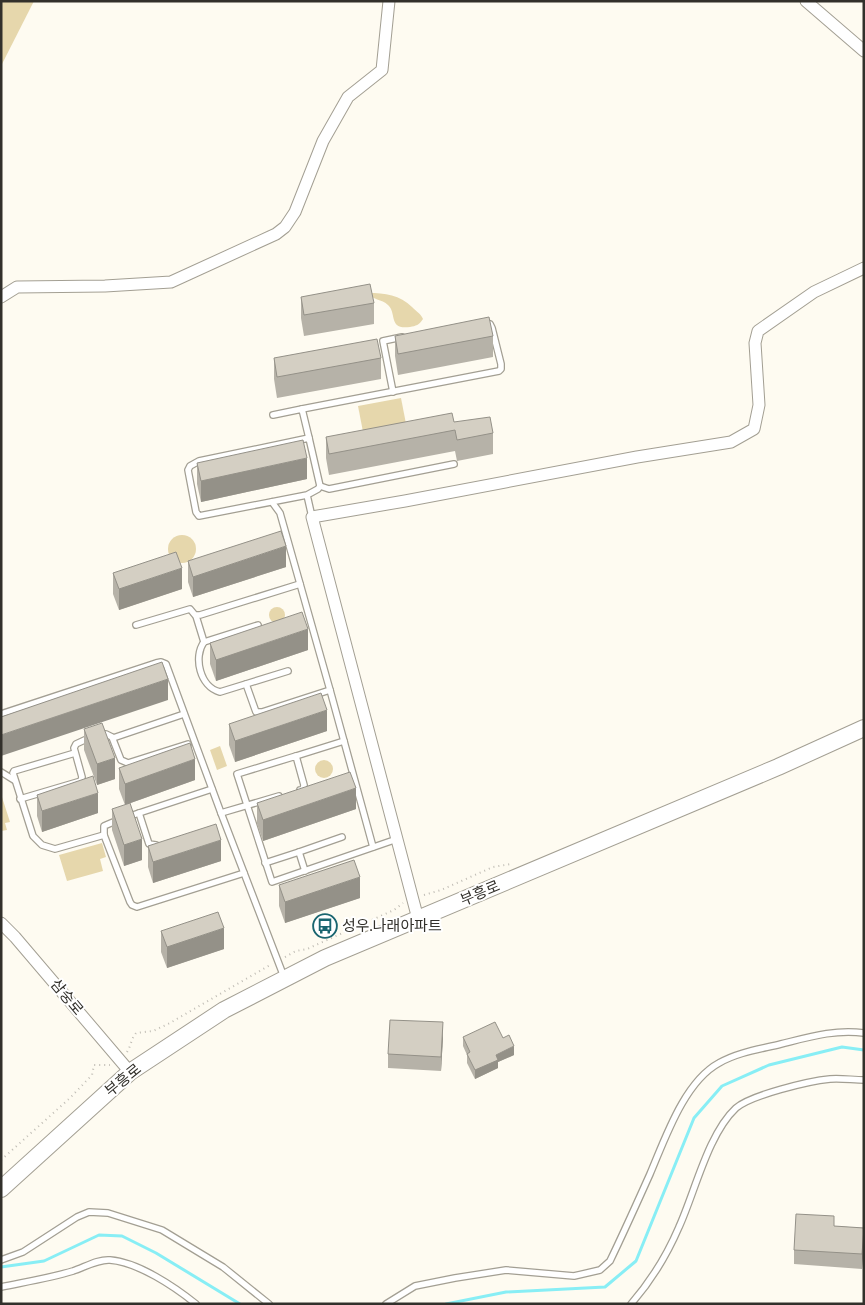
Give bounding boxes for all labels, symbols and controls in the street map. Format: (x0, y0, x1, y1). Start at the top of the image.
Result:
street label: 부흥로 (457, 877, 503, 909)
bus stop icon: 성우.나래아파트 (312, 913, 338, 939)
place label: 성우.나래아파트 (342, 917, 442, 935)
street label: 삼숭로 (47, 975, 87, 1019)
street label: 부흥로 (101, 1060, 145, 1100)

